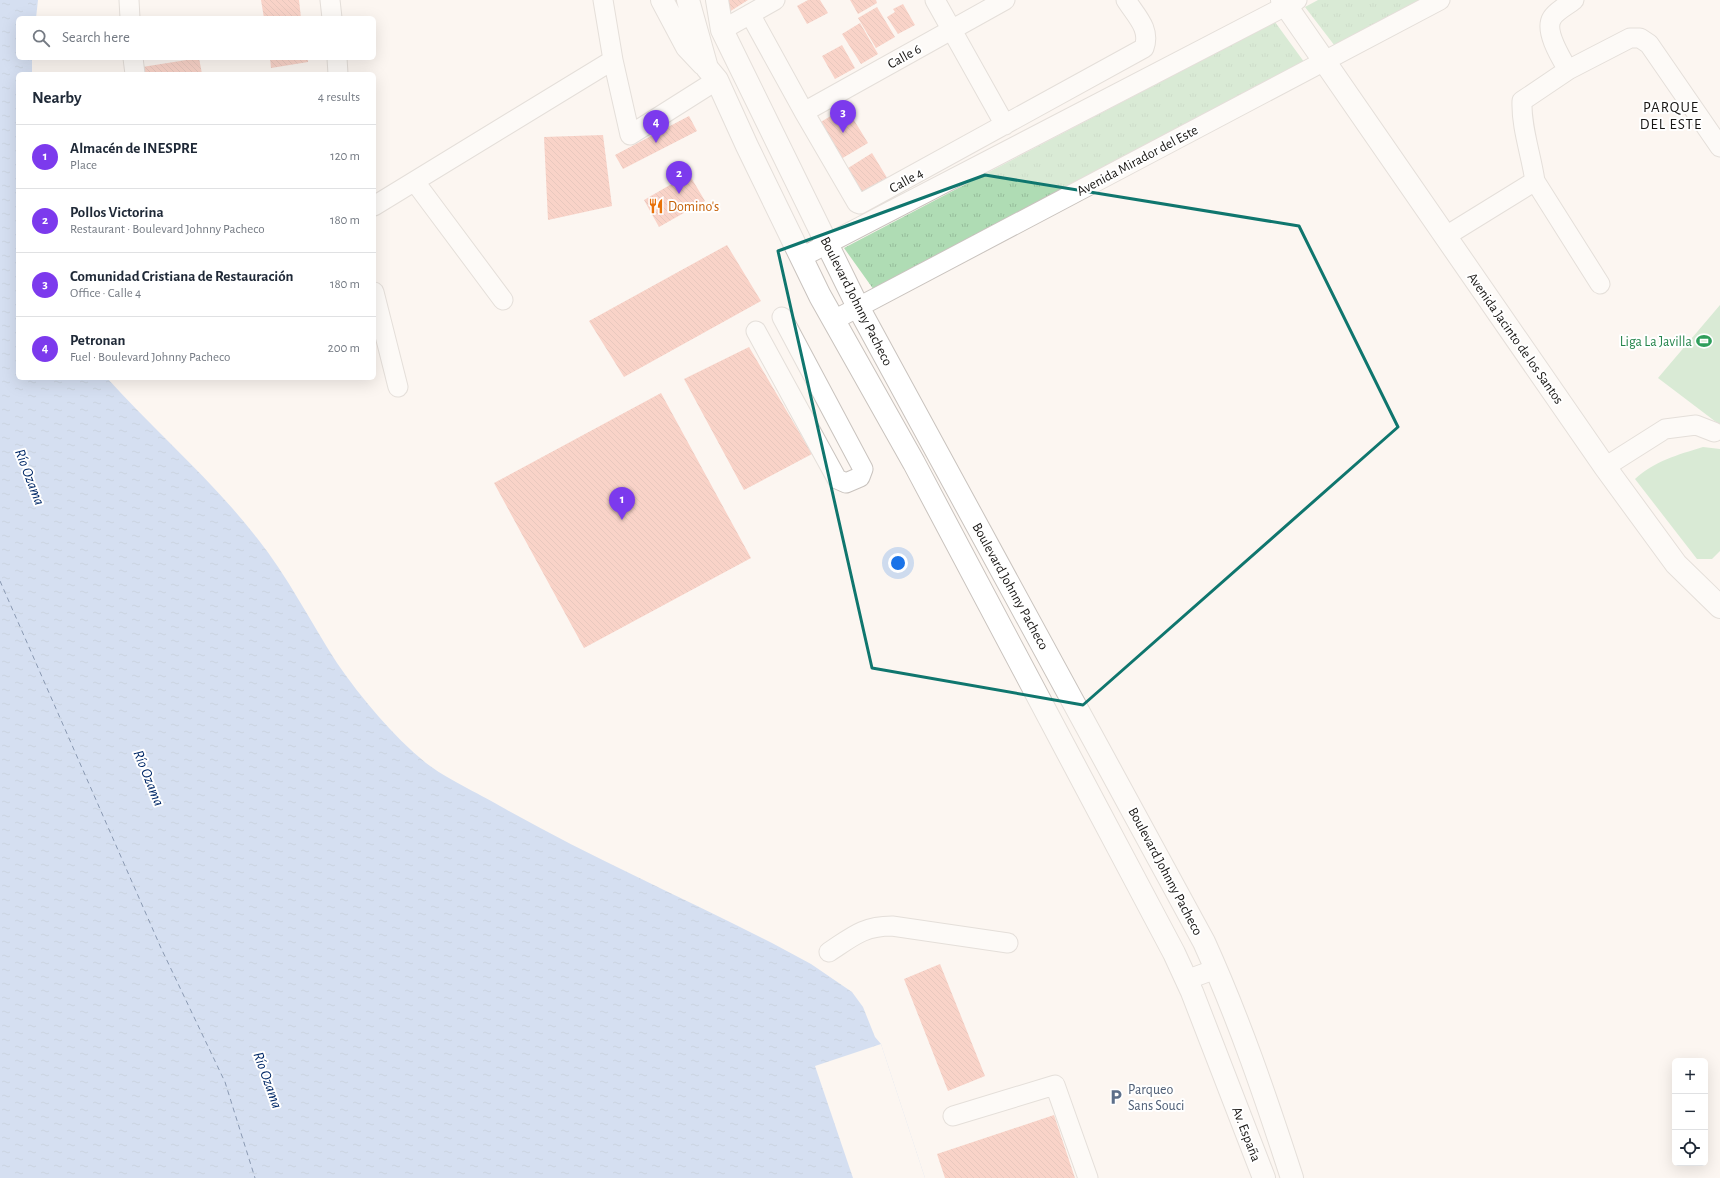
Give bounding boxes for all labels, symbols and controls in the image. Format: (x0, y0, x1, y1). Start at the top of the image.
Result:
search box (16, 16, 376, 60)
icon: search (30, 27, 52, 49)
text: Search here (62, 30, 130, 45)
street label: Calle 6 (885, 42, 924, 72)
text: Nearby (32, 89, 82, 106)
text: 4 results (318, 91, 360, 104)
pin: 3 (830, 100, 856, 133)
district label: PARQUE DEL ESTE (1640, 100, 1702, 132)
pin: 4 (643, 110, 669, 143)
street label: Avenida Mirador del Este (1075, 123, 1200, 199)
text: Almacén de INESPRE (70, 141, 197, 156)
text: 1 (43, 150, 47, 163)
text: 120 m (330, 150, 360, 163)
text: Place (70, 159, 97, 172)
pin: 2 (666, 161, 692, 194)
street label: Calle 4 (887, 166, 926, 196)
restaurant icon: Domino's (647, 197, 665, 215)
place label: Domino's (668, 200, 719, 214)
text: Pollos Victorina (70, 205, 164, 220)
text: 2 (42, 214, 48, 227)
text: 180 m (330, 214, 360, 227)
text: Restaurant · Boulevard Johnny Pacheco (70, 223, 265, 236)
street label: Boulevard Johnny Pacheco (818, 235, 895, 368)
text: Comunidad Cristiana de Restauración (70, 269, 293, 284)
street label: Avenida Jacinto de los Santos (1465, 270, 1566, 407)
text: 3 (42, 278, 48, 291)
text: 180 m (330, 278, 360, 291)
text: Office · Calle 4 (70, 287, 141, 300)
sports icon: Liga La Javilla (1695, 332, 1713, 350)
text: Petronan (70, 333, 126, 348)
place label: Liga La Javilla (1620, 335, 1693, 349)
text: 4 (42, 342, 48, 355)
text: 200 m (328, 342, 360, 355)
text: Fuel · Boulevard Johnny Pacheco (70, 351, 231, 364)
water label: Río Ozama (12, 447, 47, 507)
pin: 1 (609, 487, 635, 520)
street label: Boulevard Johnny Pacheco (969, 521, 1051, 652)
your location (888, 553, 908, 573)
water label: Río Ozama (131, 748, 167, 808)
street label: Boulevard Johnny Pacheco (1125, 805, 1205, 938)
water label: Río Ozama (250, 1050, 285, 1110)
map controls (1672, 1058, 1708, 1166)
button: + (1672, 1058, 1708, 1094)
place label: Parqueo Sans Souci (1128, 1083, 1184, 1113)
parking icon: Parqueo Sans Souci (1107, 1088, 1125, 1106)
button: − (1672, 1094, 1708, 1130)
street label: Av. España (1229, 1105, 1263, 1164)
button: locate (1672, 1130, 1708, 1166)

